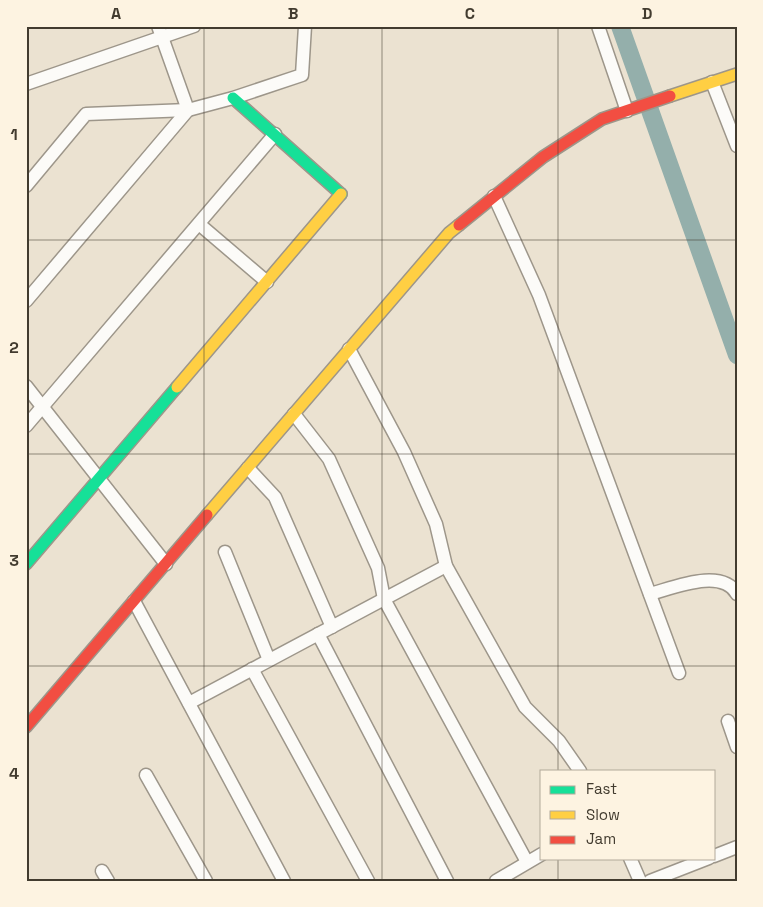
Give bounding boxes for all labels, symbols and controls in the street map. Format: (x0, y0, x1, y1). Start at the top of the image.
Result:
text: A (111, 3, 121, 24)
text: B (288, 3, 298, 24)
text: C (465, 3, 475, 24)
text: D (642, 3, 652, 24)
text: 1 (10, 124, 18, 145)
text: 2 (9, 337, 19, 358)
text: 3 (9, 550, 19, 571)
text: 4 (9, 763, 19, 784)
legend (540, 770, 716, 860)
text: Fast (586, 779, 617, 798)
text: Slow (586, 805, 620, 824)
text: Jam (586, 829, 616, 848)

